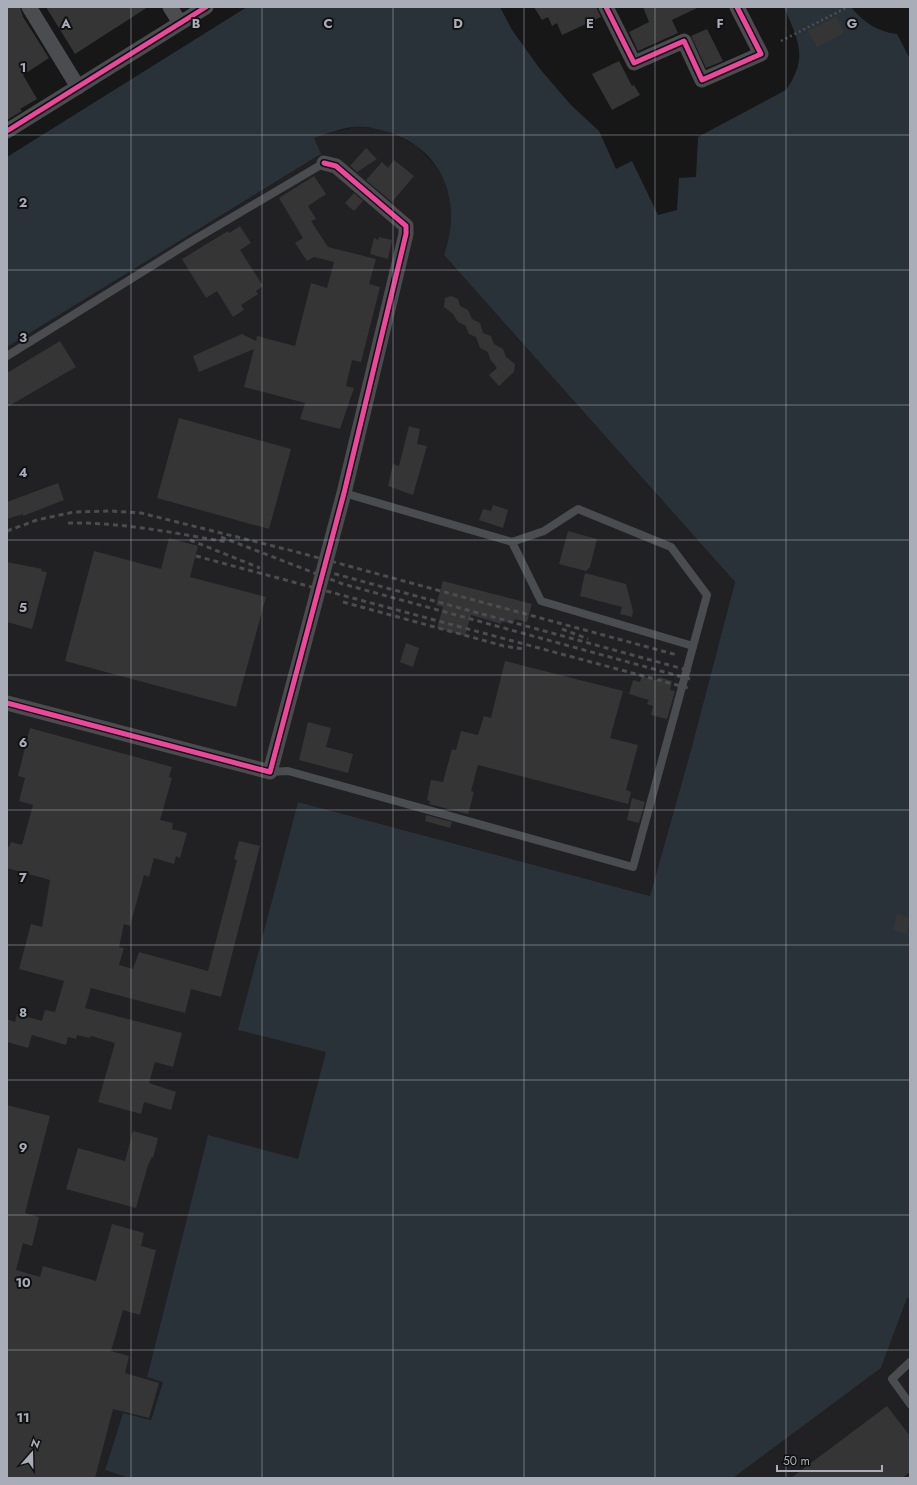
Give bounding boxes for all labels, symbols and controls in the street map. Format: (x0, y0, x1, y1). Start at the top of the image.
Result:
text: A (60, 14, 71, 33)
text: B (192, 14, 201, 33)
text: C (323, 14, 333, 33)
text: D (453, 14, 463, 33)
text: E (586, 14, 594, 33)
text: F (716, 14, 724, 33)
text: G (847, 14, 858, 33)
text: 1 (20, 58, 26, 77)
text: 2 (19, 193, 27, 212)
text: 3 (19, 328, 27, 347)
text: 4 (18, 463, 28, 482)
text: 5 (19, 598, 27, 617)
text: 6 (19, 733, 28, 752)
text: 7 (19, 868, 27, 887)
text: 8 (19, 1003, 27, 1022)
text: 9 (19, 1138, 28, 1157)
text: 10 (15, 1273, 31, 1292)
text: 11 (16, 1408, 30, 1427)
north arrow (12, 1433, 52, 1473)
text: N (29, 1435, 42, 1453)
scale bar (777, 1447, 882, 1473)
text: 50 m (783, 1452, 810, 1470)

